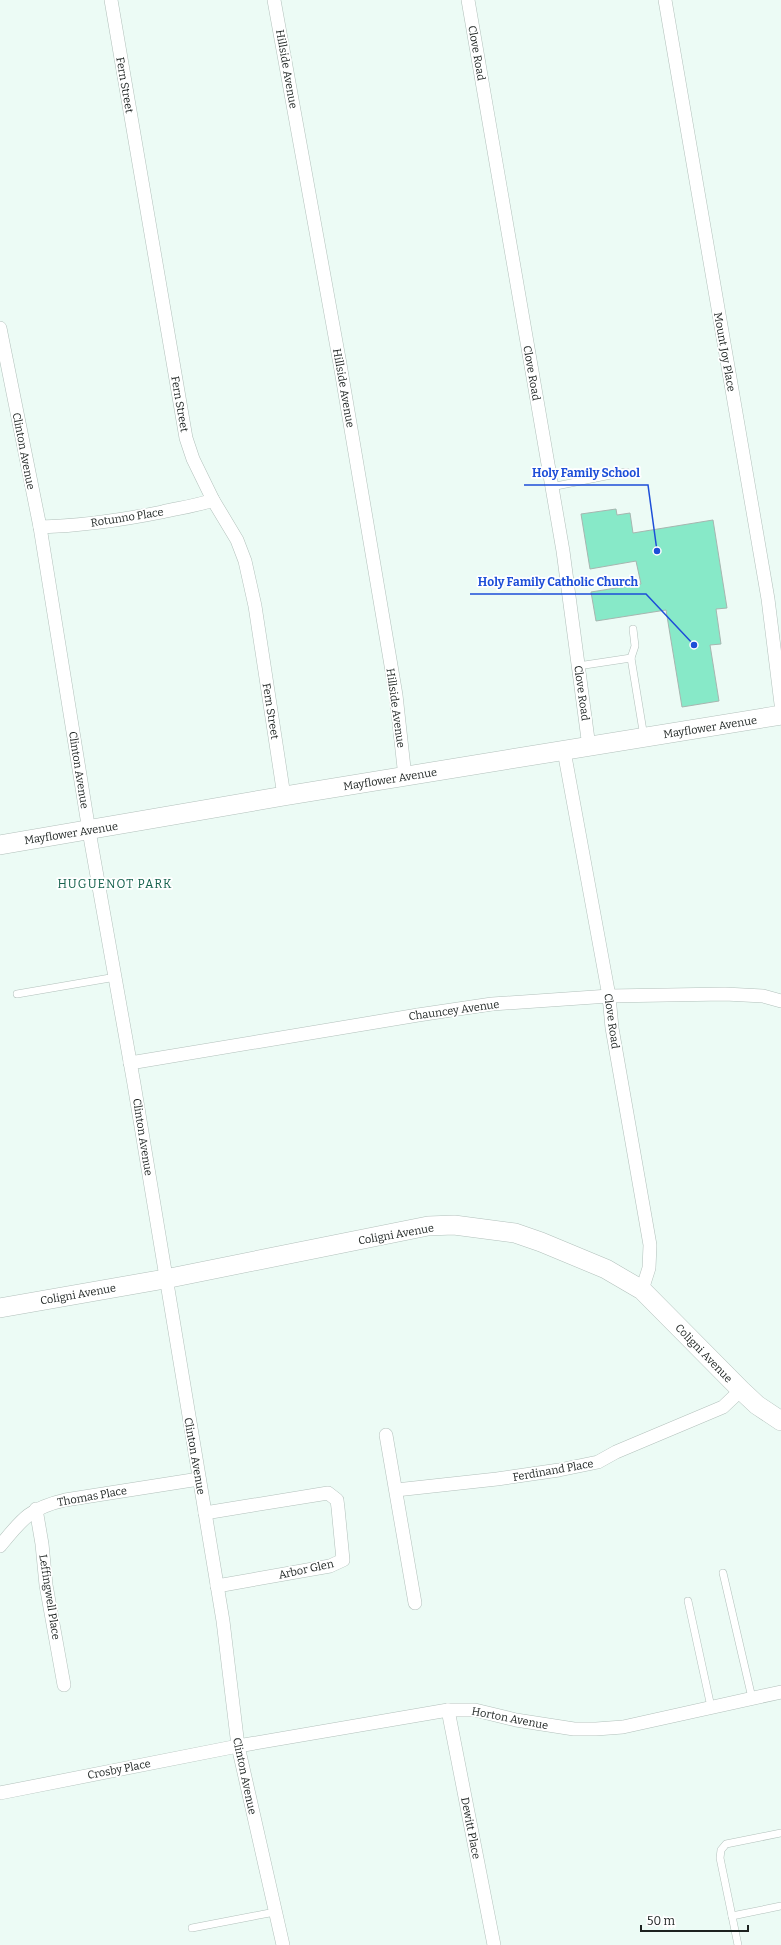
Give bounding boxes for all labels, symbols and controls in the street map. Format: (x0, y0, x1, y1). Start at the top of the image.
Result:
street label: Clove Road (465, 25, 488, 82)
street label: Hillside Avenue (273, 28, 300, 110)
street label: Fern Street (113, 56, 136, 114)
street label: Mount Joy Place (711, 311, 738, 393)
street label: Clove Road (520, 345, 543, 402)
street label: Hillside Avenue (330, 347, 357, 429)
street label: Fern Street (168, 375, 191, 433)
street label: Clinton Avenue (10, 411, 37, 491)
callout: Holy Family School (524, 461, 648, 485)
text: Holy Family School (532, 466, 640, 480)
street label: Rotunno Place (90, 505, 164, 530)
callout: Holy Family Catholic Church (470, 570, 646, 594)
text: Holy Family Catholic Church (478, 575, 639, 589)
street label: Clove Road (571, 665, 592, 722)
street label: Hillside Avenue (383, 667, 408, 749)
street label: Fern Street (260, 682, 281, 740)
street label: Mayflower Avenue (662, 714, 758, 741)
street label: Clinton Avenue (66, 730, 91, 810)
street label: Mayflower Avenue (342, 766, 438, 793)
street label: Mayflower Avenue (23, 820, 119, 847)
district label: HUGUENOT PARK (57, 877, 173, 891)
street label: Clove Road (601, 993, 622, 1050)
street label: Chauncey Avenue (408, 998, 500, 1023)
street label: Clinton Avenue (130, 1097, 155, 1177)
street label: Coligni Avenue (357, 1221, 435, 1248)
street label: Coligni Avenue (39, 1281, 117, 1308)
street label: Coligni Avenue (672, 1321, 735, 1385)
street label: Clinton Avenue (181, 1416, 208, 1496)
street label: Ferdinand Place (512, 1457, 594, 1484)
street label: Thomas Place (56, 1484, 128, 1509)
street label: Leffingwell Place (36, 1553, 63, 1641)
street label: Arbor Glen (277, 1557, 335, 1582)
street label: Horton Avenue (470, 1705, 549, 1732)
street label: Clinton Avenue (230, 1737, 259, 1816)
street label: Crosby Place (86, 1757, 152, 1782)
street label: Dewitt Place (458, 1796, 483, 1860)
scale bar (641, 1907, 748, 1933)
text: 50 m (647, 1914, 676, 1928)

